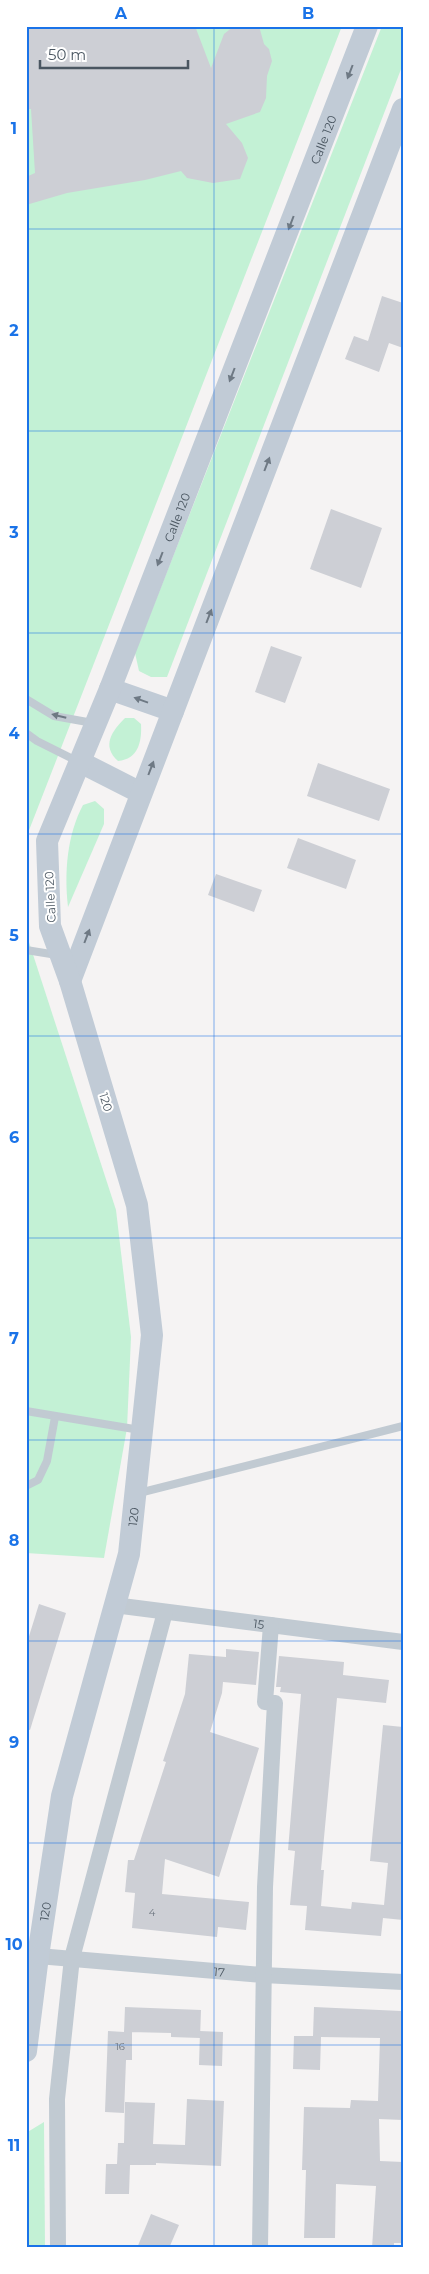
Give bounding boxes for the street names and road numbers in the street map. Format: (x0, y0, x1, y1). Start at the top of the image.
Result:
street label: Calle 120 (307, 113, 339, 166)
street label: Calle 120 (160, 490, 193, 544)
street label: Calle 120 (41, 871, 59, 923)
street label: 120 (96, 1091, 116, 1113)
street label: 120 (124, 1507, 141, 1527)
street label: 15 (252, 1615, 265, 1632)
street label: 120 (36, 1901, 54, 1922)
street label: 17 (213, 1963, 226, 1979)

